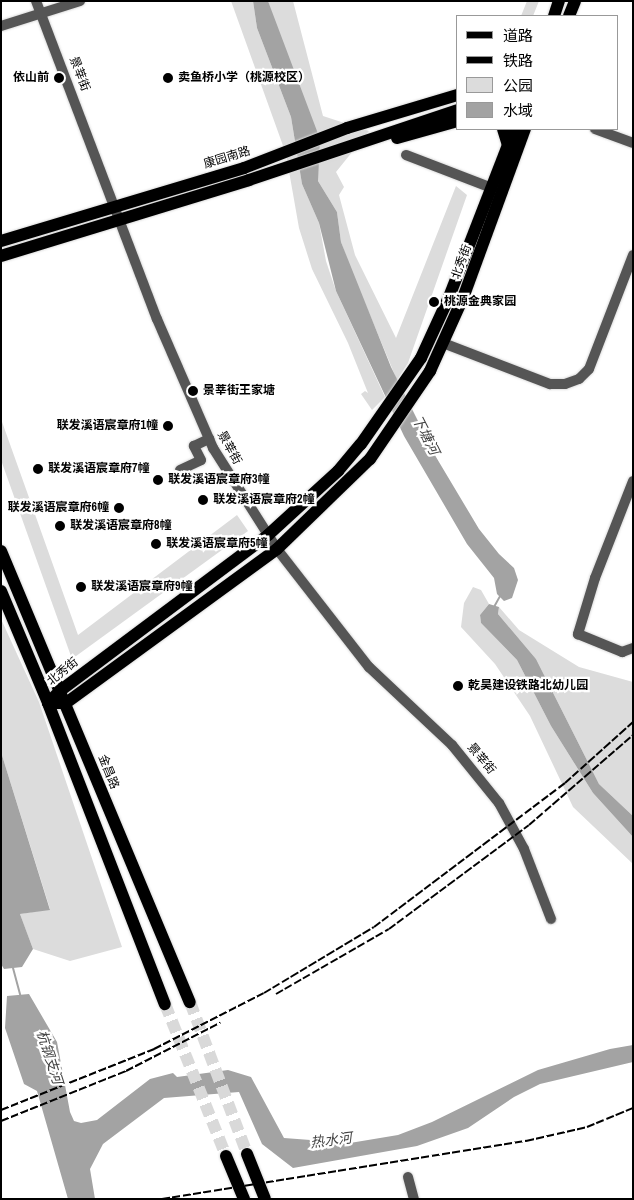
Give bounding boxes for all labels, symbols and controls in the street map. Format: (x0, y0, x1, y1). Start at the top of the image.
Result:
legend (456, 15, 619, 130)
text: 道路 (503, 25, 533, 46)
text: 铁路 (503, 50, 533, 71)
street label: 景莘街 (66, 55, 92, 93)
place label: 依山前 (13, 71, 49, 85)
place label: 卖鱼桥小学（桃源校区） (178, 71, 310, 85)
marker: 依山前 (53, 72, 65, 84)
marker: 卖鱼桥小学（桃源校区） (162, 72, 174, 84)
text: 公园 (503, 75, 533, 96)
text: 水域 (503, 100, 533, 121)
street label: 康园南路 (202, 144, 252, 172)
street label: 北秀街 (449, 243, 475, 281)
place label: 桃源金典家园 (444, 295, 516, 309)
marker: 桃源金典家园 (428, 296, 440, 308)
place label: 景莘街王家塘 (203, 384, 275, 398)
marker: 景莘街王家塘 (187, 385, 199, 397)
water label: 下塘河 (409, 412, 443, 458)
place label: 联发溪语宸章府1幢 (57, 419, 158, 433)
marker: 联发溪语宸章府1幢 (162, 420, 174, 432)
street label: 景莘街 (214, 429, 244, 467)
place label: 联发溪语宸章府7幢 (48, 462, 149, 476)
marker: 联发溪语宸章府7幢 (32, 463, 44, 475)
place label: 联发溪语宸章府3幢 (168, 473, 269, 487)
marker: 联发溪语宸章府3幢 (152, 474, 164, 486)
place label: 联发溪语宸章府2幢 (213, 493, 314, 507)
marker: 联发溪语宸章府2幢 (197, 494, 209, 506)
place label: 联发溪语宸章府6幢 (8, 501, 109, 515)
marker: 联发溪语宸章府6幢 (113, 502, 125, 514)
place label: 联发溪语宸章府8幢 (70, 519, 171, 533)
marker: 联发溪语宸章府8幢 (54, 520, 66, 532)
place label: 联发溪语宸章府5幢 (166, 537, 267, 551)
marker: 联发溪语宸章府5幢 (150, 538, 162, 550)
place label: 联发溪语宸章府9幢 (91, 580, 192, 594)
marker: 联发溪语宸章府9幢 (75, 581, 87, 593)
street label: 北秀街 (44, 655, 82, 689)
place label: 乾昊建设铁路北幼儿园 (468, 679, 588, 693)
marker: 乾昊建设铁路北幼儿园 (452, 680, 464, 692)
street label: 景莘街 (464, 741, 498, 777)
street label: 金昌路 (95, 753, 121, 791)
water label: 杭钢支河 (33, 1028, 67, 1086)
water label: 热水河 (309, 1129, 353, 1151)

